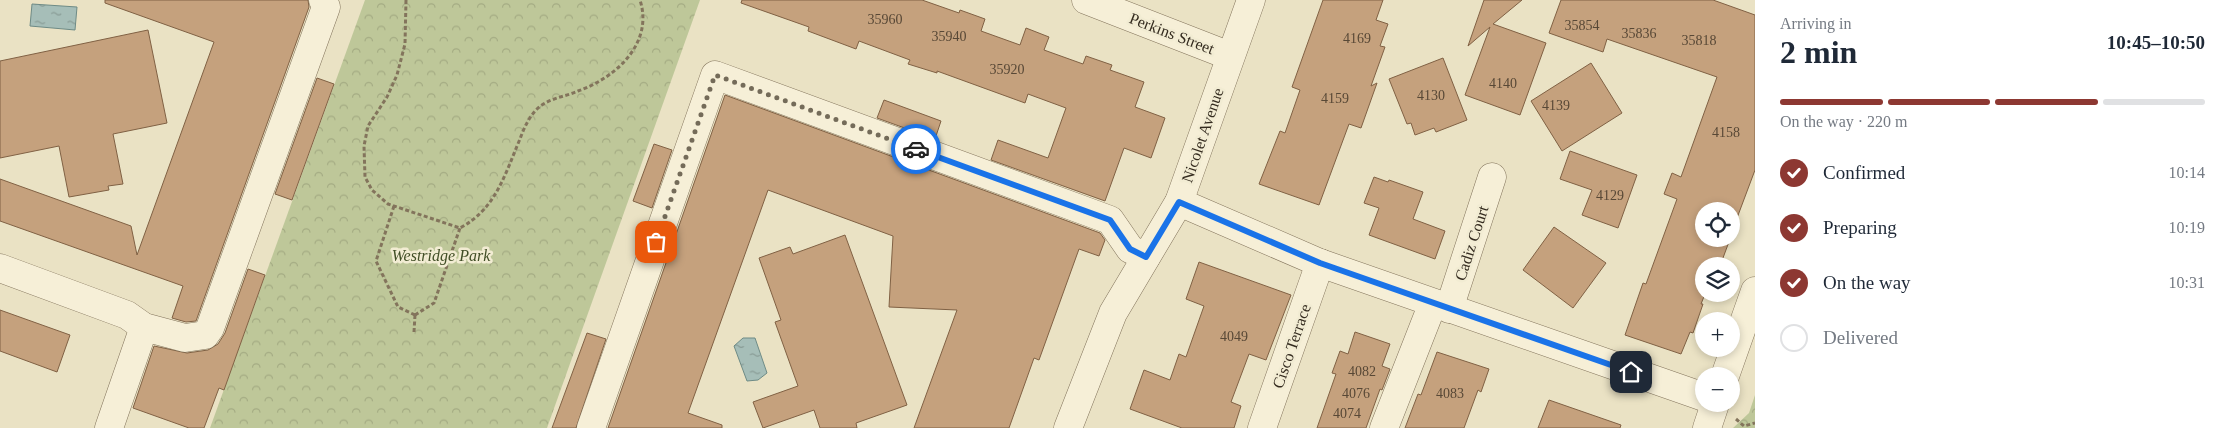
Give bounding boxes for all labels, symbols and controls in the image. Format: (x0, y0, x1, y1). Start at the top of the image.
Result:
street label: Perkins Street (1127, 10, 1217, 58)
house number: 35960 (868, 12, 903, 27)
text: Arriving in (1780, 15, 1852, 32)
house number: 35854 (1565, 18, 1600, 33)
house number: 35836 (1622, 26, 1657, 41)
house number: 35940 (932, 29, 967, 44)
house number: 4169 (1343, 31, 1371, 46)
text: 10:45–10:50 (2107, 32, 2205, 53)
house number: 35818 (1682, 33, 1717, 48)
text: 2 min (1780, 34, 1857, 70)
house number: 35920 (990, 62, 1025, 77)
house number: 4140 (1489, 76, 1517, 91)
street label: Nicolet Avenue (1178, 86, 1227, 185)
house number: 4130 (1417, 88, 1445, 103)
house number: 4159 (1321, 91, 1349, 106)
house number: 4139 (1542, 98, 1570, 113)
text: On the way · 220 m (1780, 113, 1908, 130)
courier (891, 124, 941, 174)
house number: 4158 (1712, 125, 1740, 140)
icon: car (902, 135, 930, 163)
icon: check (1780, 159, 1808, 187)
text: Confirmed (1823, 162, 1905, 183)
text: 10:14 (2169, 164, 2205, 181)
house number: 4129 (1596, 188, 1624, 203)
map controls (1695, 202, 1740, 412)
button: locate (1695, 202, 1740, 247)
street label: Cadiz Court (1451, 203, 1492, 283)
icon: check (1780, 214, 1808, 242)
text: Preparing (1823, 217, 1897, 238)
text: 10:19 (2169, 219, 2205, 236)
pin (635, 221, 677, 263)
icon: bag (642, 228, 670, 256)
park label: Westridge Park (392, 247, 491, 265)
button: layers (1695, 257, 1740, 302)
icon: check (1780, 269, 1808, 297)
text: On the way (1823, 272, 1911, 293)
text: 10:31 (2169, 274, 2205, 291)
street label: Cisco Terrace (1269, 302, 1314, 390)
button: + (1695, 312, 1740, 357)
text: Delivered (1823, 327, 1898, 348)
house number: 4049 (1220, 329, 1248, 344)
pin (1610, 351, 1652, 393)
icon: home (1617, 358, 1645, 386)
house number: 4082 (1348, 364, 1376, 379)
button: − (1695, 367, 1740, 412)
house number: 4076 (1342, 386, 1370, 401)
house number: 4083 (1436, 386, 1464, 401)
house number: 4074 (1333, 406, 1361, 421)

